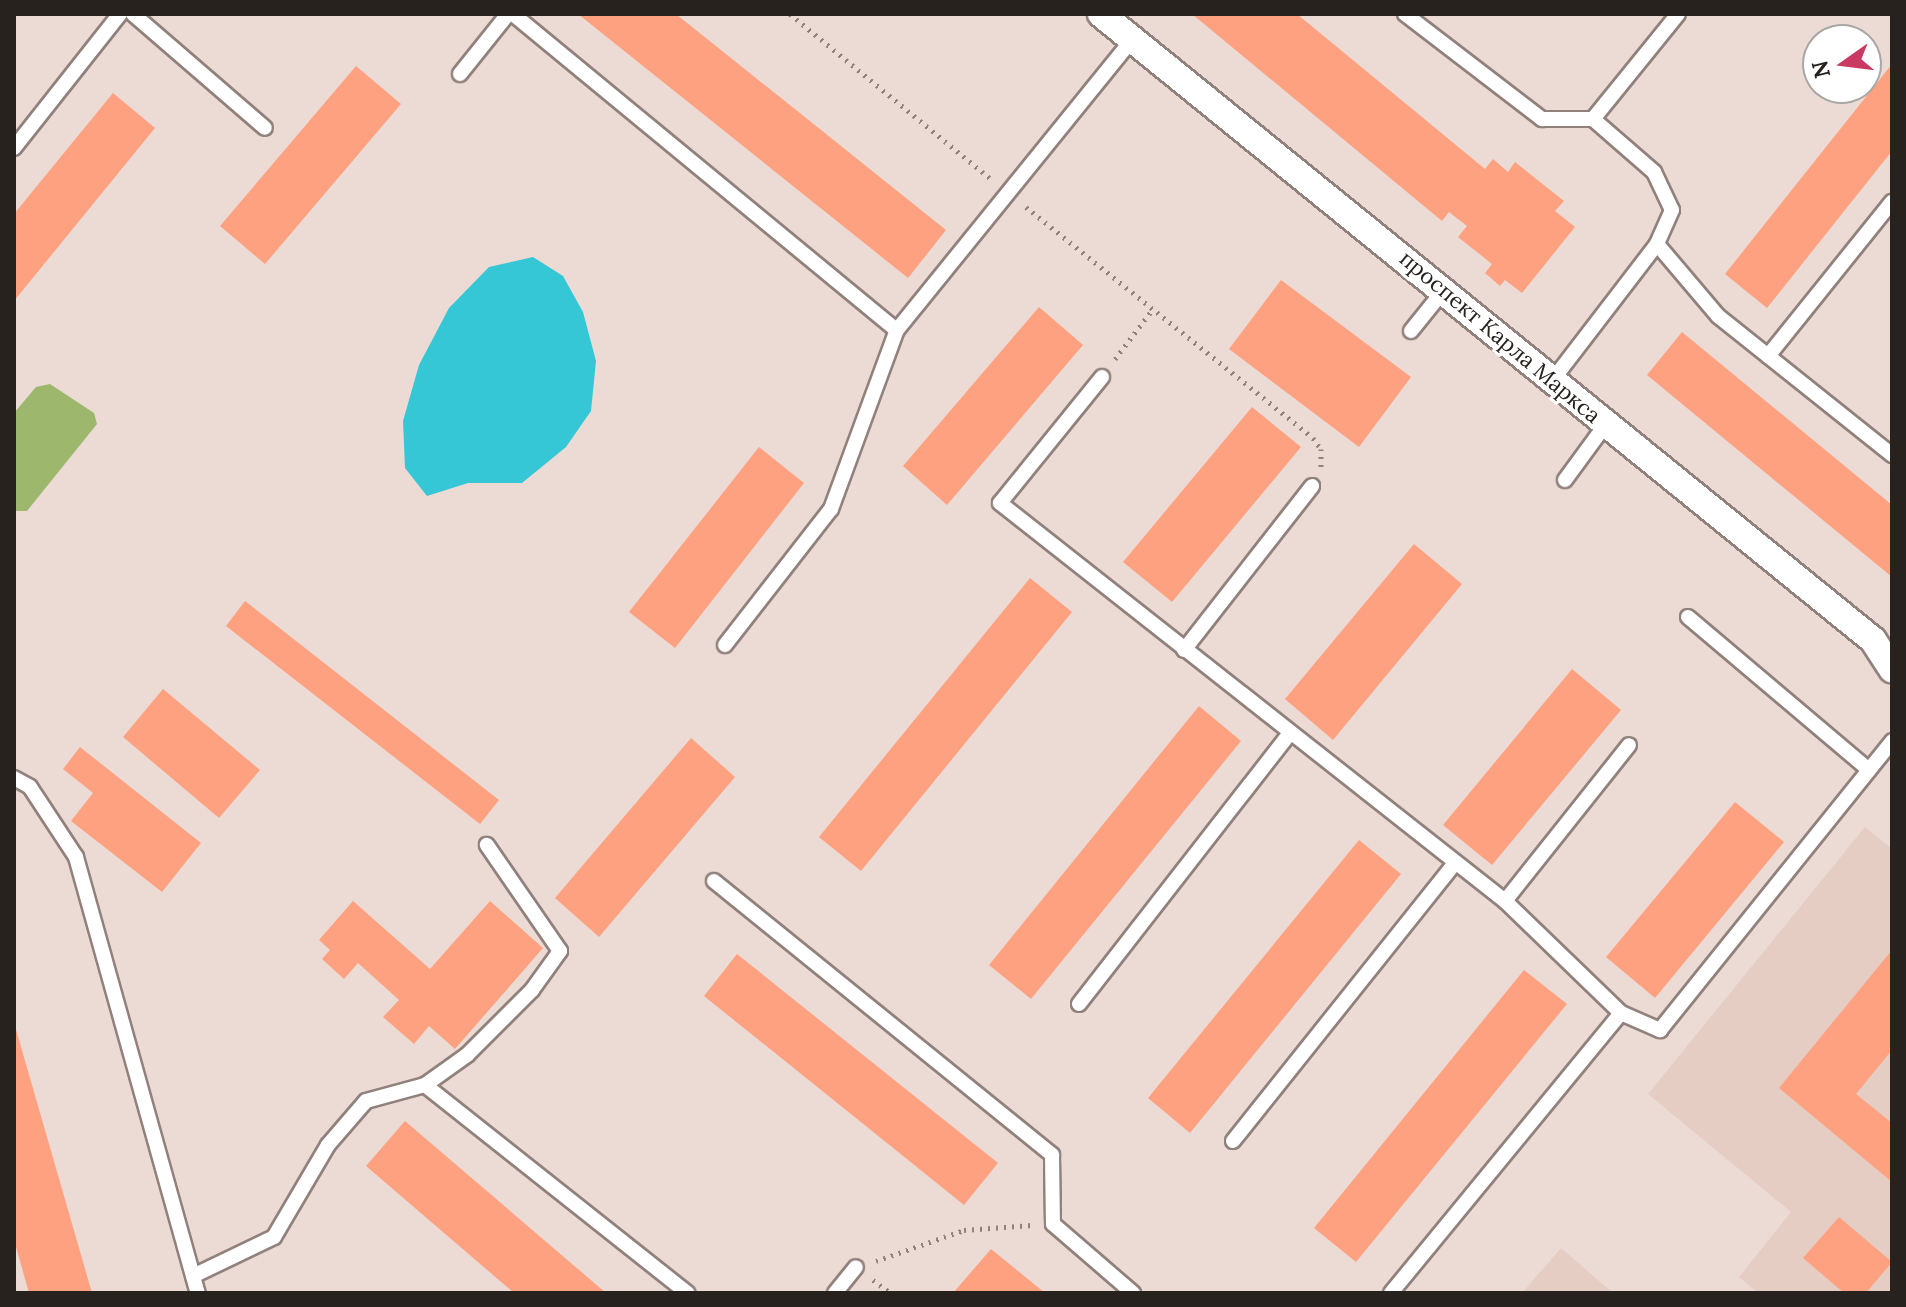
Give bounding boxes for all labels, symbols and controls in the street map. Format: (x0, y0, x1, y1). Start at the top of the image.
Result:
north arrow (1802, 24, 1882, 104)
text: N (1805, 58, 1836, 81)
street label: проспект Карла Маркса (1394, 245, 1606, 429)

